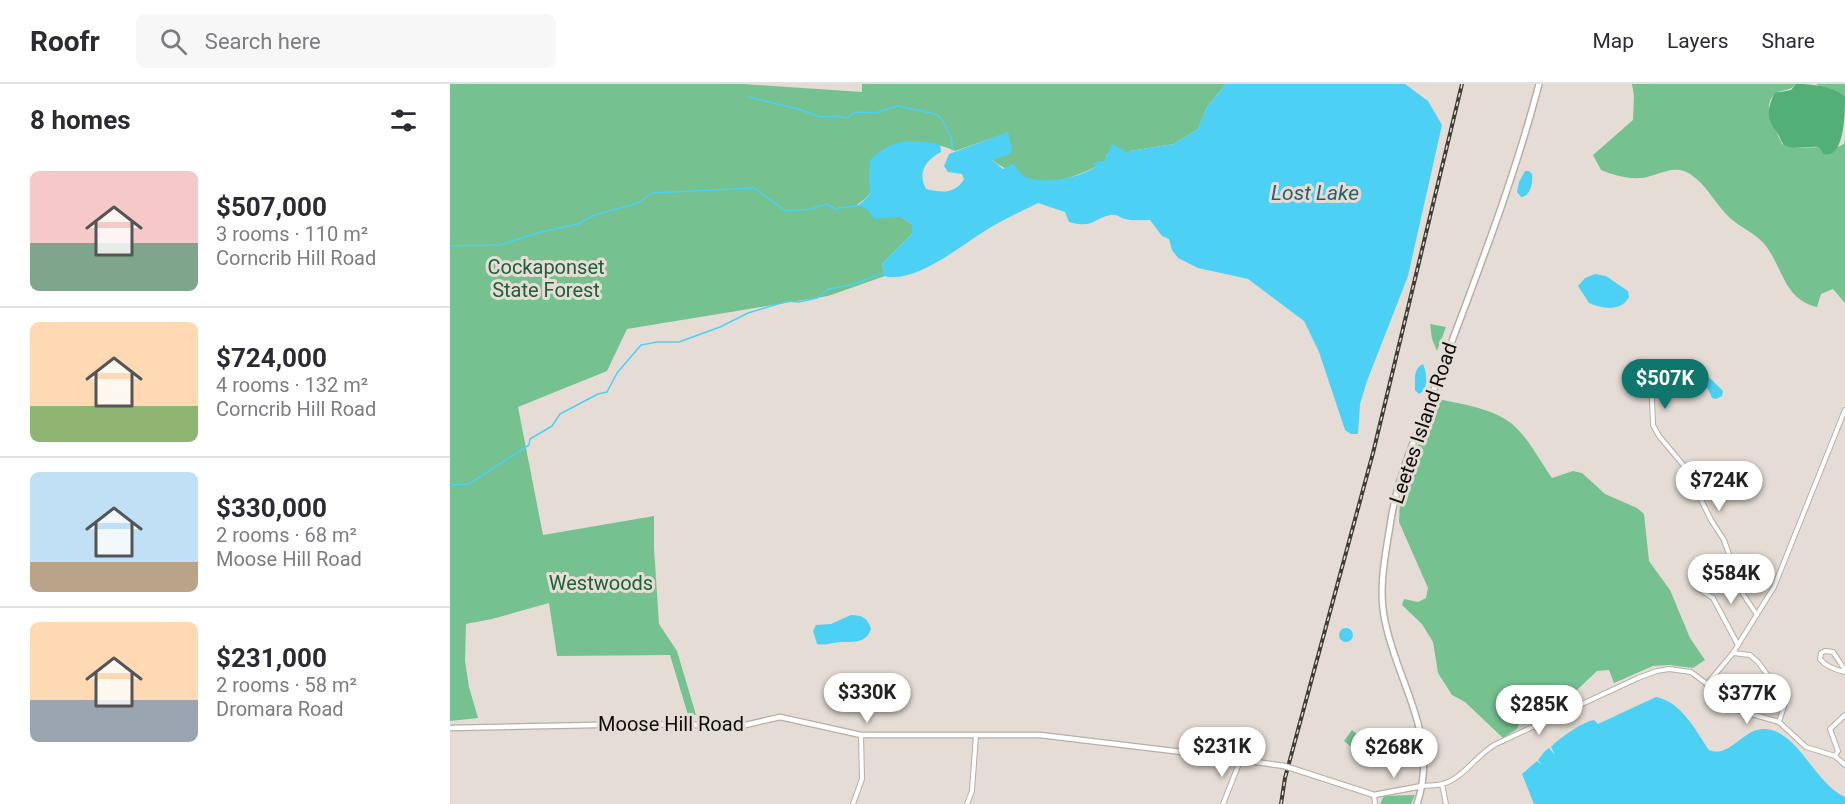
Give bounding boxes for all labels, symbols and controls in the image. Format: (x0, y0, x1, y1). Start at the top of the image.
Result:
search box (136, 14, 556, 68)
text: Roofr (30, 25, 100, 58)
icon: search (157, 25, 190, 58)
text: Search here (205, 29, 321, 54)
text: Map (1592, 29, 1634, 53)
text: Layers (1667, 29, 1728, 53)
text: Share (1761, 29, 1815, 53)
icon: filters (387, 104, 420, 137)
text: 8 homes (30, 105, 131, 135)
water label: Lost Lake (1271, 181, 1359, 205)
text: $507,000 (216, 192, 327, 222)
icon: home (78, 195, 150, 267)
text: 3 rooms · 110 m² (216, 222, 368, 246)
text: Corncrib Hill Road (216, 246, 376, 270)
park label: Cockaponset State Forest (487, 255, 605, 302)
street label: Leetes Island Road (1384, 339, 1462, 507)
text: $724,000 (216, 343, 327, 373)
icon: home (78, 346, 150, 418)
pin: $507K (1623, 359, 1707, 410)
text: $507K (1636, 366, 1694, 390)
text: 4 rooms · 132 m² (216, 373, 368, 397)
text: Corncrib Hill Road (216, 397, 376, 421)
pin: $724K (1677, 461, 1761, 512)
text: $724K (1690, 468, 1748, 492)
text: $330,000 (216, 493, 327, 523)
icon: home (78, 496, 150, 568)
text: 2 rooms · 68 m² (216, 523, 357, 547)
text: Moose Hill Road (216, 547, 362, 571)
pin: $584K (1689, 554, 1773, 605)
text: $584K (1702, 561, 1760, 585)
park label: Westwoods (549, 571, 653, 595)
text: $231,000 (216, 643, 327, 673)
icon: home (78, 646, 150, 718)
text: 2 rooms · 58 m² (216, 673, 357, 697)
pin: $330K (825, 673, 909, 724)
pin: $377K (1705, 674, 1789, 725)
text: $330K (838, 680, 896, 704)
text: $377K (1718, 681, 1776, 705)
pin: $285K (1497, 685, 1581, 736)
text: $285K (1510, 692, 1568, 716)
text: Dromara Road (216, 697, 344, 721)
street label: Moose Hill Road (598, 712, 744, 736)
pin: $231K (1180, 727, 1264, 778)
pin: $268K (1352, 728, 1436, 779)
text: $231K (1193, 734, 1251, 758)
text: $268K (1365, 735, 1423, 759)

